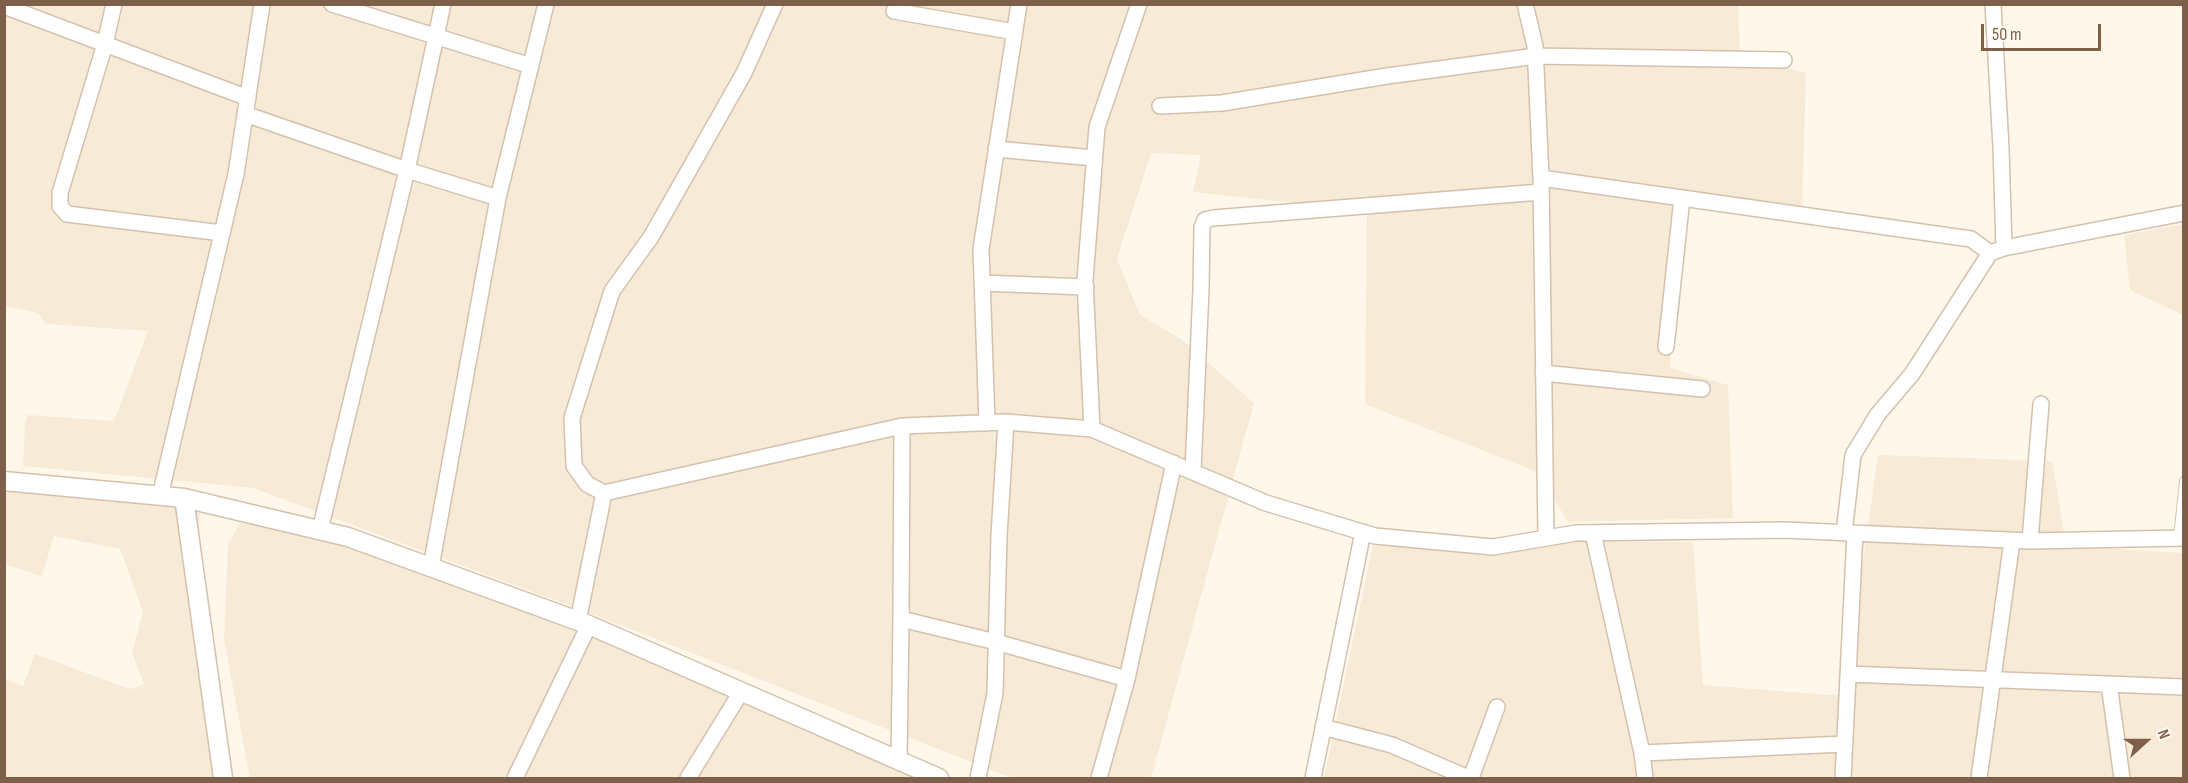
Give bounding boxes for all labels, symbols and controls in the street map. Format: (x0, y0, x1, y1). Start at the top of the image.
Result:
scale bar (1984, 12, 2104, 50)
text: 50 m (1992, 24, 2022, 45)
north arrow (2116, 711, 2176, 771)
text: N (2153, 727, 2174, 742)

